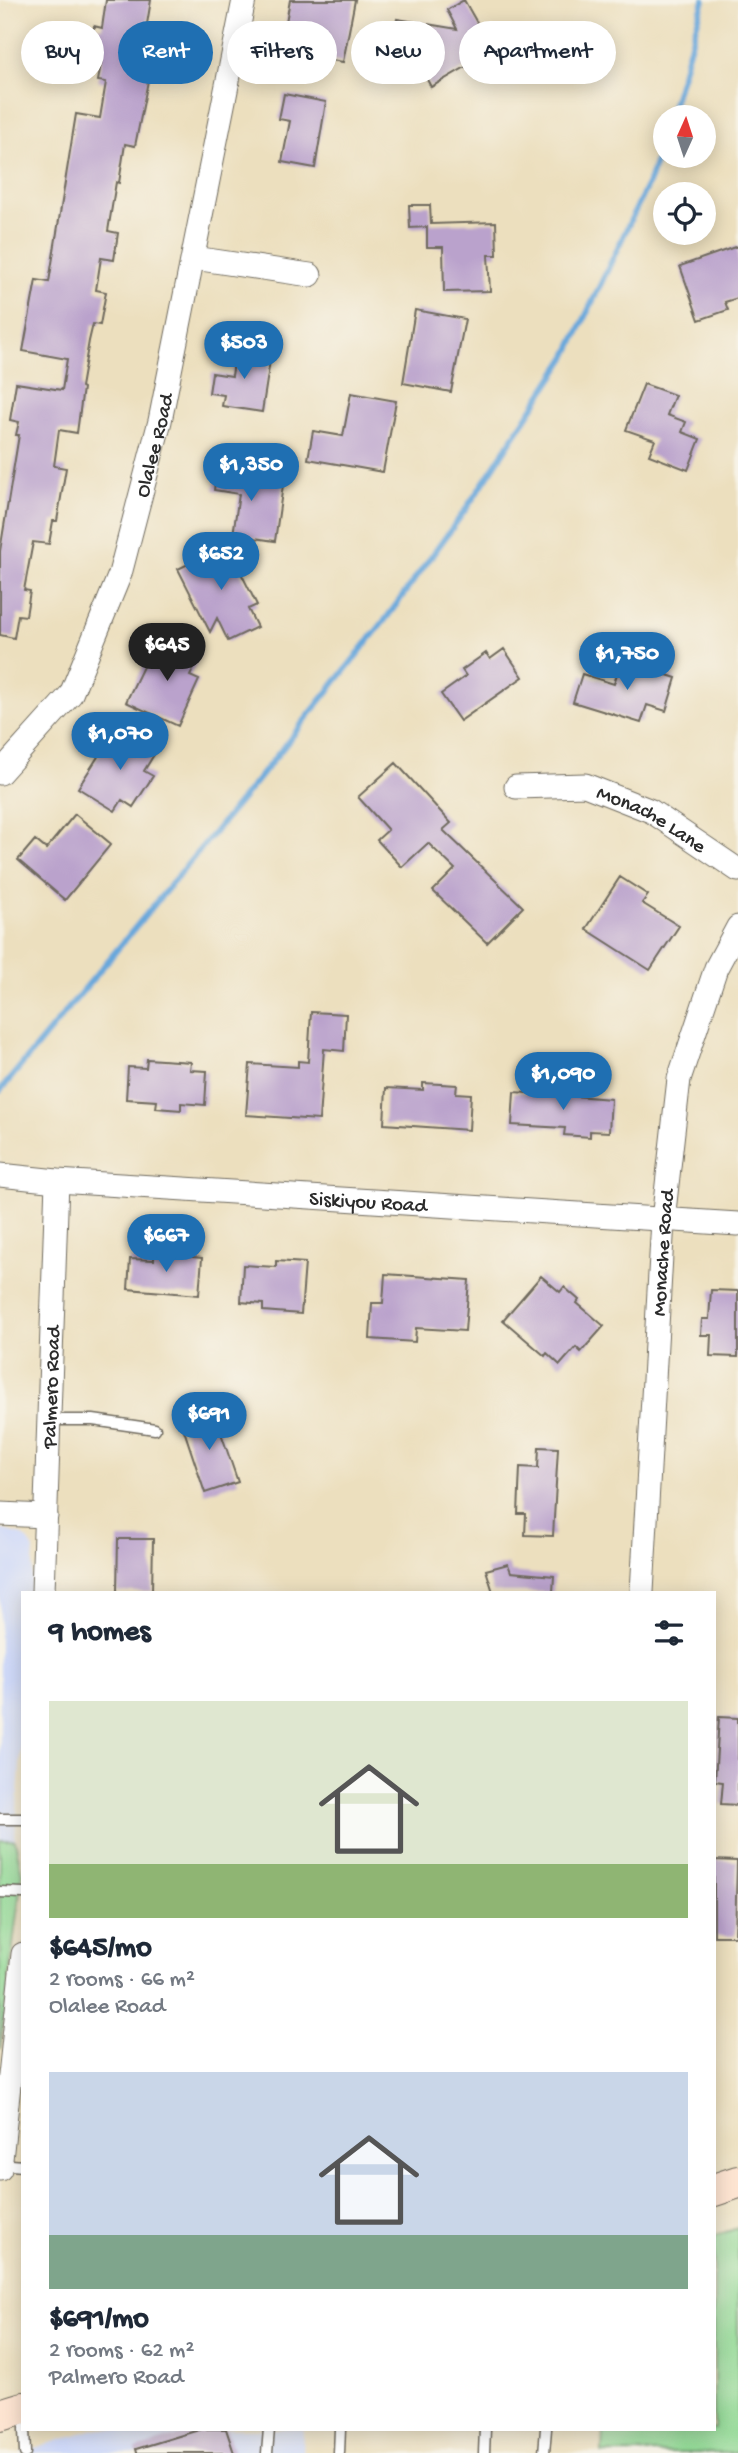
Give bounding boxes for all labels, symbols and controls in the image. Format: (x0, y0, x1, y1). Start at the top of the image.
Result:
chip: Buy (21, 21, 104, 84)
chip: Rent (118, 21, 213, 84)
chip: Filters (227, 21, 337, 84)
chip: New (351, 21, 445, 84)
chip: Apartment (459, 21, 616, 84)
north arrow (653, 105, 716, 168)
map controls (653, 105, 716, 245)
button: locate (653, 182, 716, 245)
pin: $503 (203, 322, 285, 381)
text: $503 (220, 330, 268, 357)
street label: Olalee Road (132, 390, 182, 501)
pin: $1,350 (194, 444, 308, 503)
text: $1,350 (219, 452, 283, 479)
pin: $652 (180, 532, 262, 592)
text: $652 (198, 541, 244, 568)
pin: $645 (126, 624, 208, 683)
text: $645 (145, 632, 189, 659)
pin: $1,750 (570, 632, 684, 692)
text: $1,750 (595, 641, 659, 668)
pin: $1,070 (63, 712, 177, 772)
text: $1,070 (88, 721, 152, 748)
street label: Monache Lane (592, 782, 711, 861)
pin: $1,090 (506, 1052, 620, 1112)
text: $1,090 (531, 1061, 595, 1088)
street label: Monache Road (649, 1186, 683, 1317)
street label: Siskiyou Road (308, 1188, 429, 1220)
pin: $667 (125, 1214, 207, 1274)
text: $667 (143, 1223, 189, 1250)
street label: Palmero Road (39, 1324, 68, 1450)
pin: $691 (168, 1392, 250, 1452)
text: $691 (188, 1401, 230, 1428)
icon: filters (650, 1614, 688, 1652)
text: 9 homes (49, 1616, 151, 1651)
icon: home (306, 1746, 432, 1872)
text: $645/mo (49, 1932, 152, 1967)
text: 2 rooms · 66 m² (49, 1967, 195, 1994)
text: Olalee Road (49, 1994, 165, 2021)
icon: home (306, 2117, 432, 2243)
text: $691/mo (49, 2303, 149, 2338)
text: 2 rooms · 62 m² (49, 2338, 194, 2365)
text: Palmero Road (49, 2365, 184, 2392)

